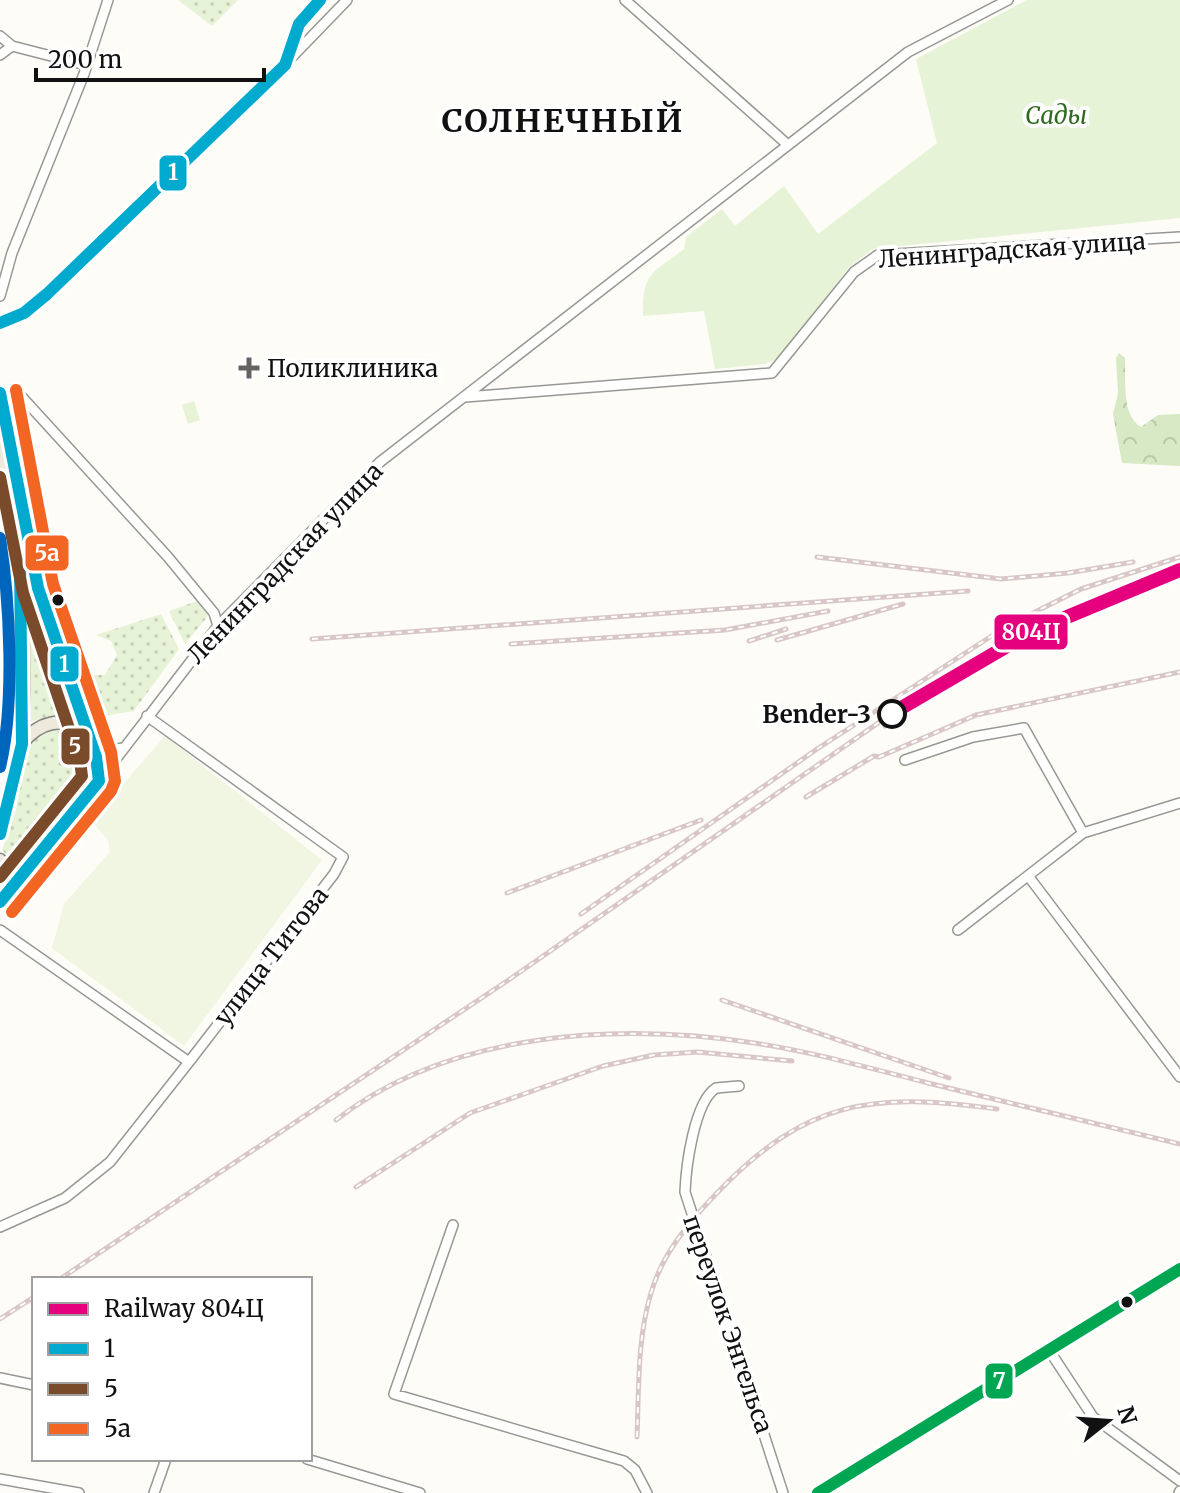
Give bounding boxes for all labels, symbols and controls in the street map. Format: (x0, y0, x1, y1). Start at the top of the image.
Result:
scale bar (36, 32, 264, 82)
text: 200 m (48, 44, 123, 75)
park label: Сады (1025, 100, 1087, 131)
district label: СОЛНЕЧНЫЙ (442, 101, 684, 141)
line badge: 1 (158, 154, 188, 192)
text: 1 (168, 158, 178, 186)
street label: Ленинградская улица (877, 225, 1147, 275)
place label: Поликлиника (267, 353, 438, 384)
marker: Поликлиника (238, 357, 260, 379)
street label: Ленинградская улица (181, 456, 389, 670)
line badge: 5а (24, 534, 70, 572)
text: 5а (34, 539, 60, 567)
unlabelled marker (50, 592, 66, 608)
line badge: 804Ц (993, 613, 1069, 651)
text: 804Ц (1001, 618, 1061, 646)
line badge: 1 (49, 645, 80, 683)
text: 1 (59, 650, 69, 678)
place label: Bender-3 (762, 699, 871, 730)
marker: Bender-3 (878, 700, 906, 728)
line badge: 5 (60, 727, 91, 766)
text: 5 (69, 732, 81, 760)
street label: улица Титова (207, 880, 335, 1032)
street label: переулок Энгельса (676, 1211, 780, 1437)
legend (32, 1277, 312, 1461)
text: Railway 804Ц (104, 1293, 264, 1324)
unlabelled marker (1119, 1294, 1135, 1310)
text: 1 (104, 1333, 115, 1364)
line badge: 7 (984, 1362, 1014, 1400)
text: 7 (992, 1367, 1006, 1395)
text: 5 (104, 1373, 118, 1404)
north arrow (1068, 1381, 1148, 1461)
text: N (1111, 1403, 1143, 1428)
text: 5а (104, 1413, 131, 1444)

